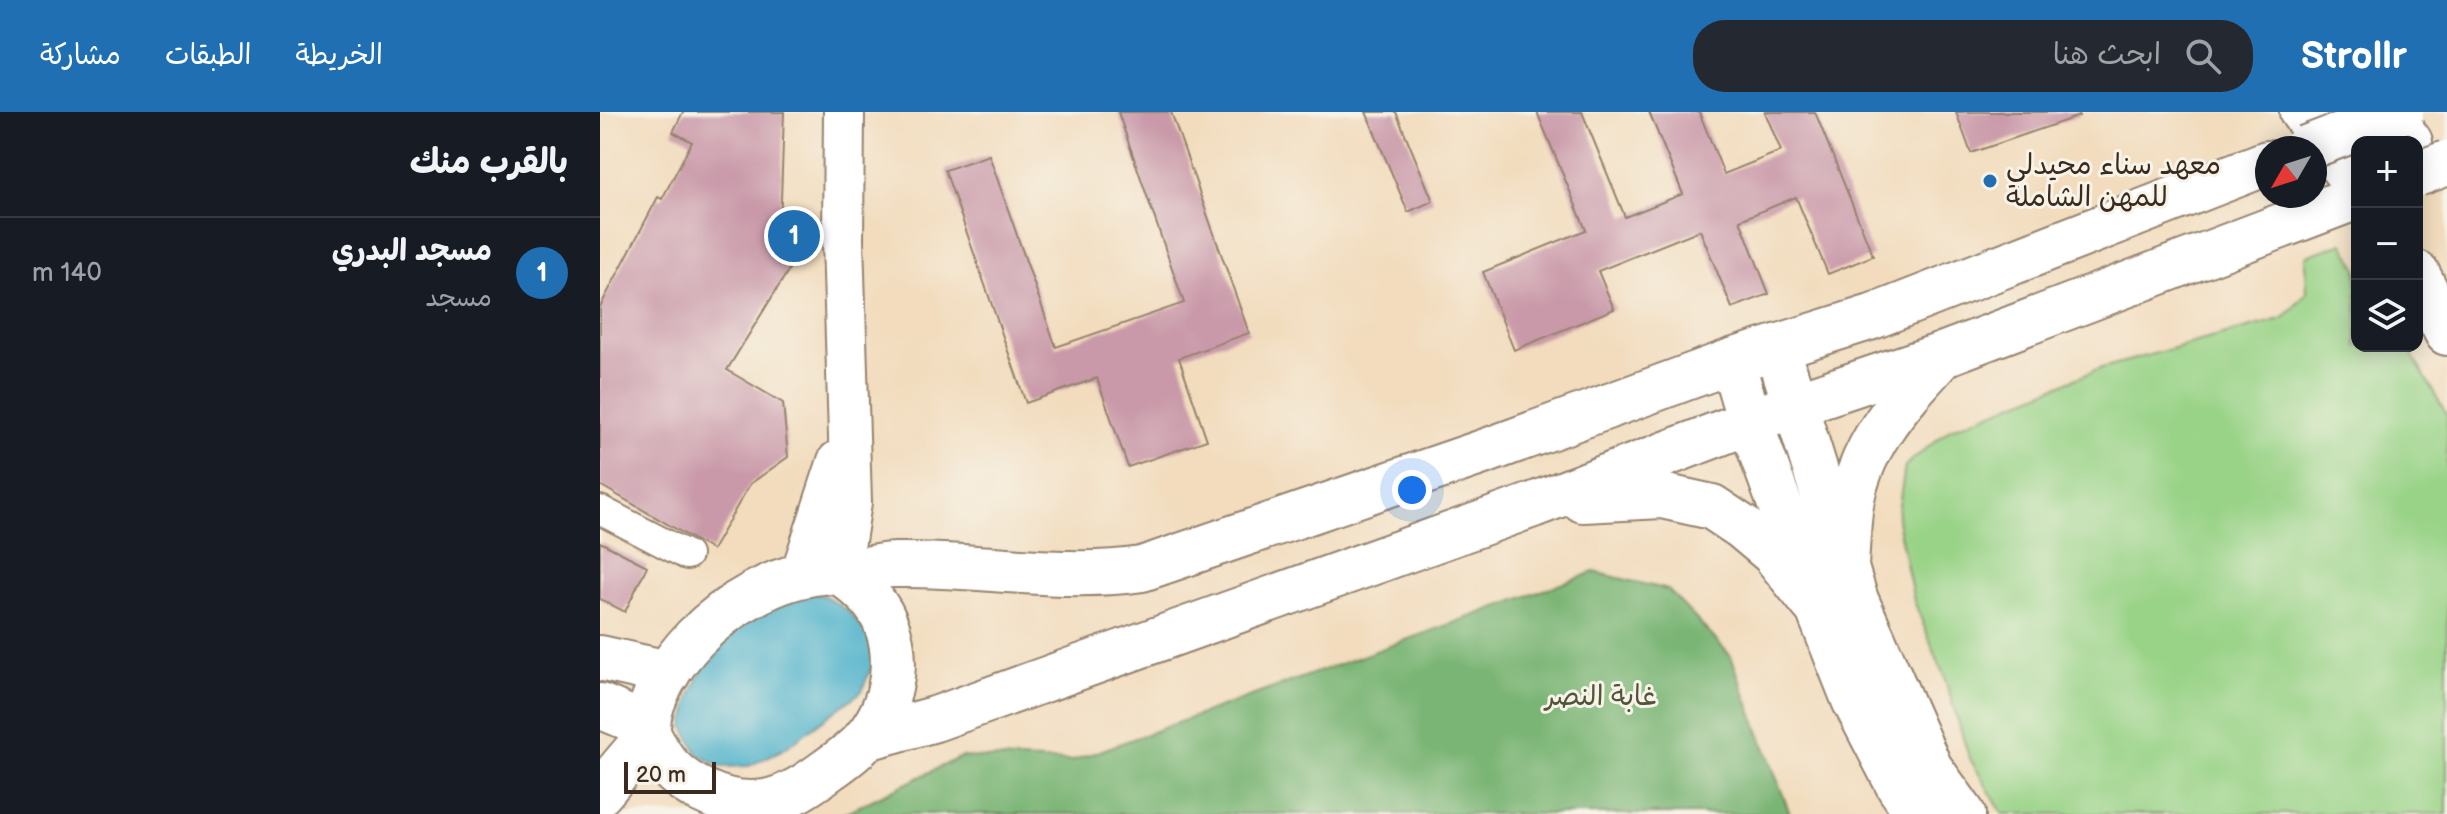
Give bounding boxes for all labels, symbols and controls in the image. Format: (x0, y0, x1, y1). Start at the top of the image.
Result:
search box (1693, 20, 2253, 92)
icon: search (2181, 34, 2225, 78)
text: Strollr (2301, 34, 2407, 79)
text: ابحث هنا (2053, 37, 2161, 73)
text: مشاركة (40, 39, 121, 72)
text: الطبقات (165, 39, 251, 72)
text: الخريطة (295, 39, 383, 72)
north arrow (2255, 136, 2327, 208)
map controls (2351, 136, 2423, 352)
button: + (2351, 136, 2423, 208)
text: بالقرب منك (410, 142, 568, 183)
place label: معهد سناء محيدلي للمهن الشاملة (2006, 149, 2221, 214)
marker: معهد سناء محيدلي للمهن الشاملة (1981, 172, 1999, 190)
pin: 1 (768, 206, 820, 266)
button: − (2351, 208, 2423, 280)
text: مسجد البدري (332, 233, 492, 269)
text: 140 m (32, 258, 102, 289)
text: 1 (537, 258, 547, 289)
button: layers (2351, 280, 2423, 352)
text: مسجد (425, 283, 492, 314)
your location (1392, 470, 1432, 510)
park label: غابة النصر (1543, 680, 1657, 713)
scale bar (624, 758, 716, 794)
text: 20 m (636, 762, 686, 789)

